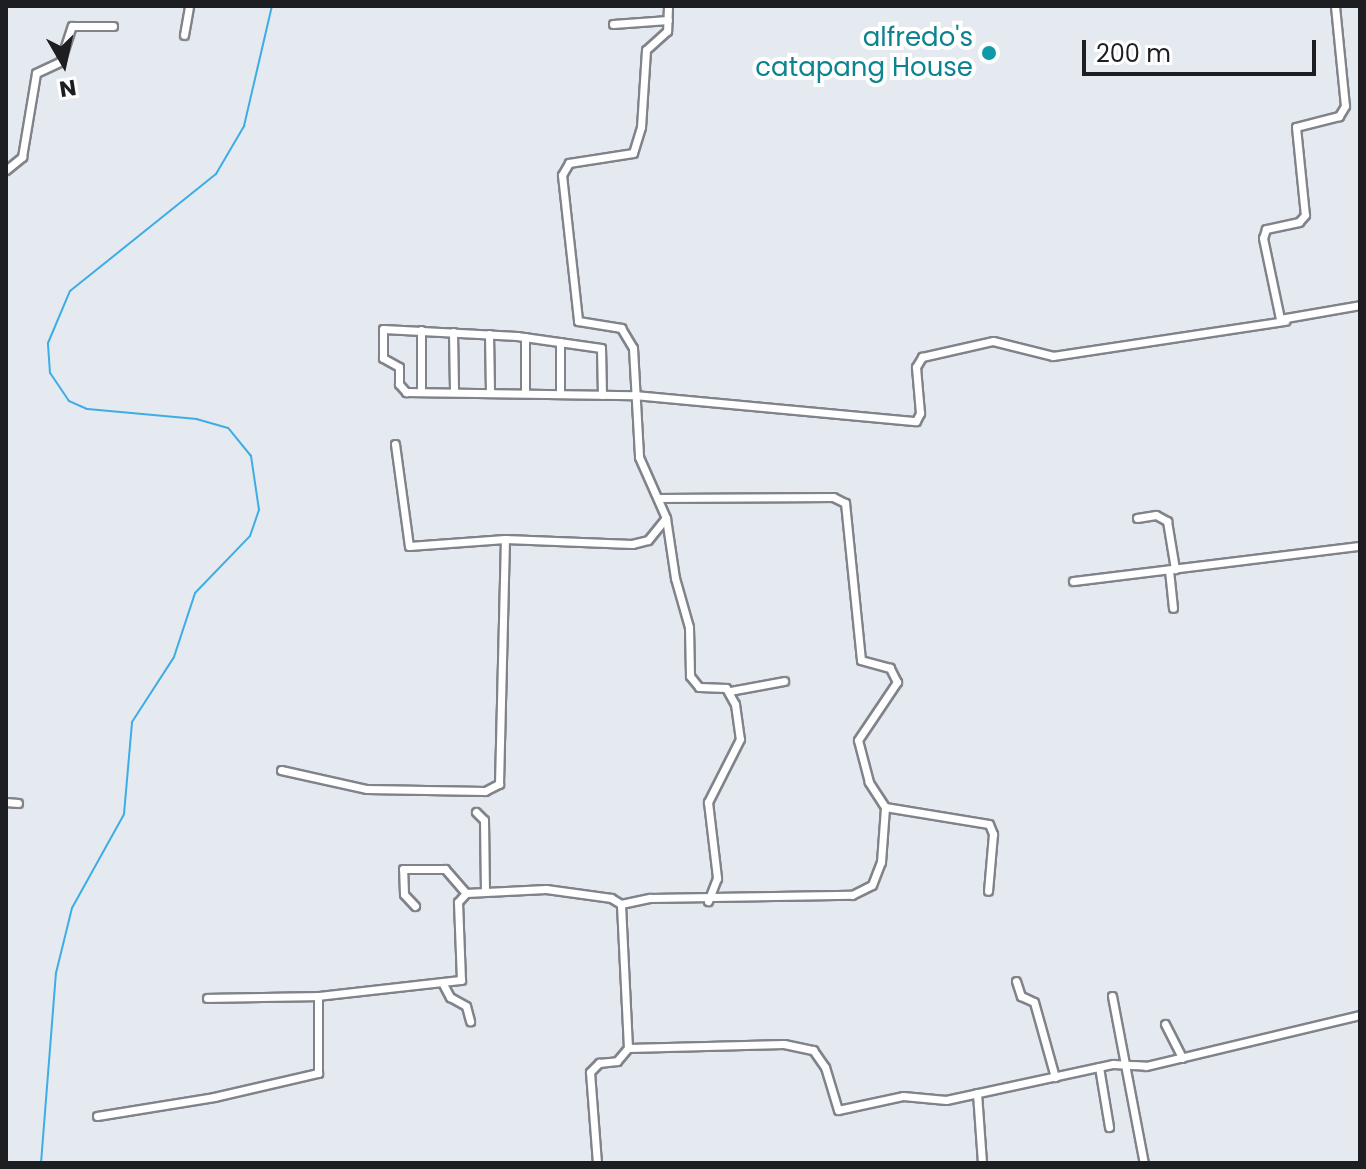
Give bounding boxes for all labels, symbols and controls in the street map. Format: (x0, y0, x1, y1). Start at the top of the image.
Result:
place label: alfredo's catapang House (755, 22, 973, 84)
north arrow (24, 24, 104, 104)
scale bar (1086, 24, 1320, 74)
text: 200 m (1096, 37, 1171, 70)
marker: alfredo's catapang House (980, 44, 998, 62)
text: N (57, 72, 78, 105)

